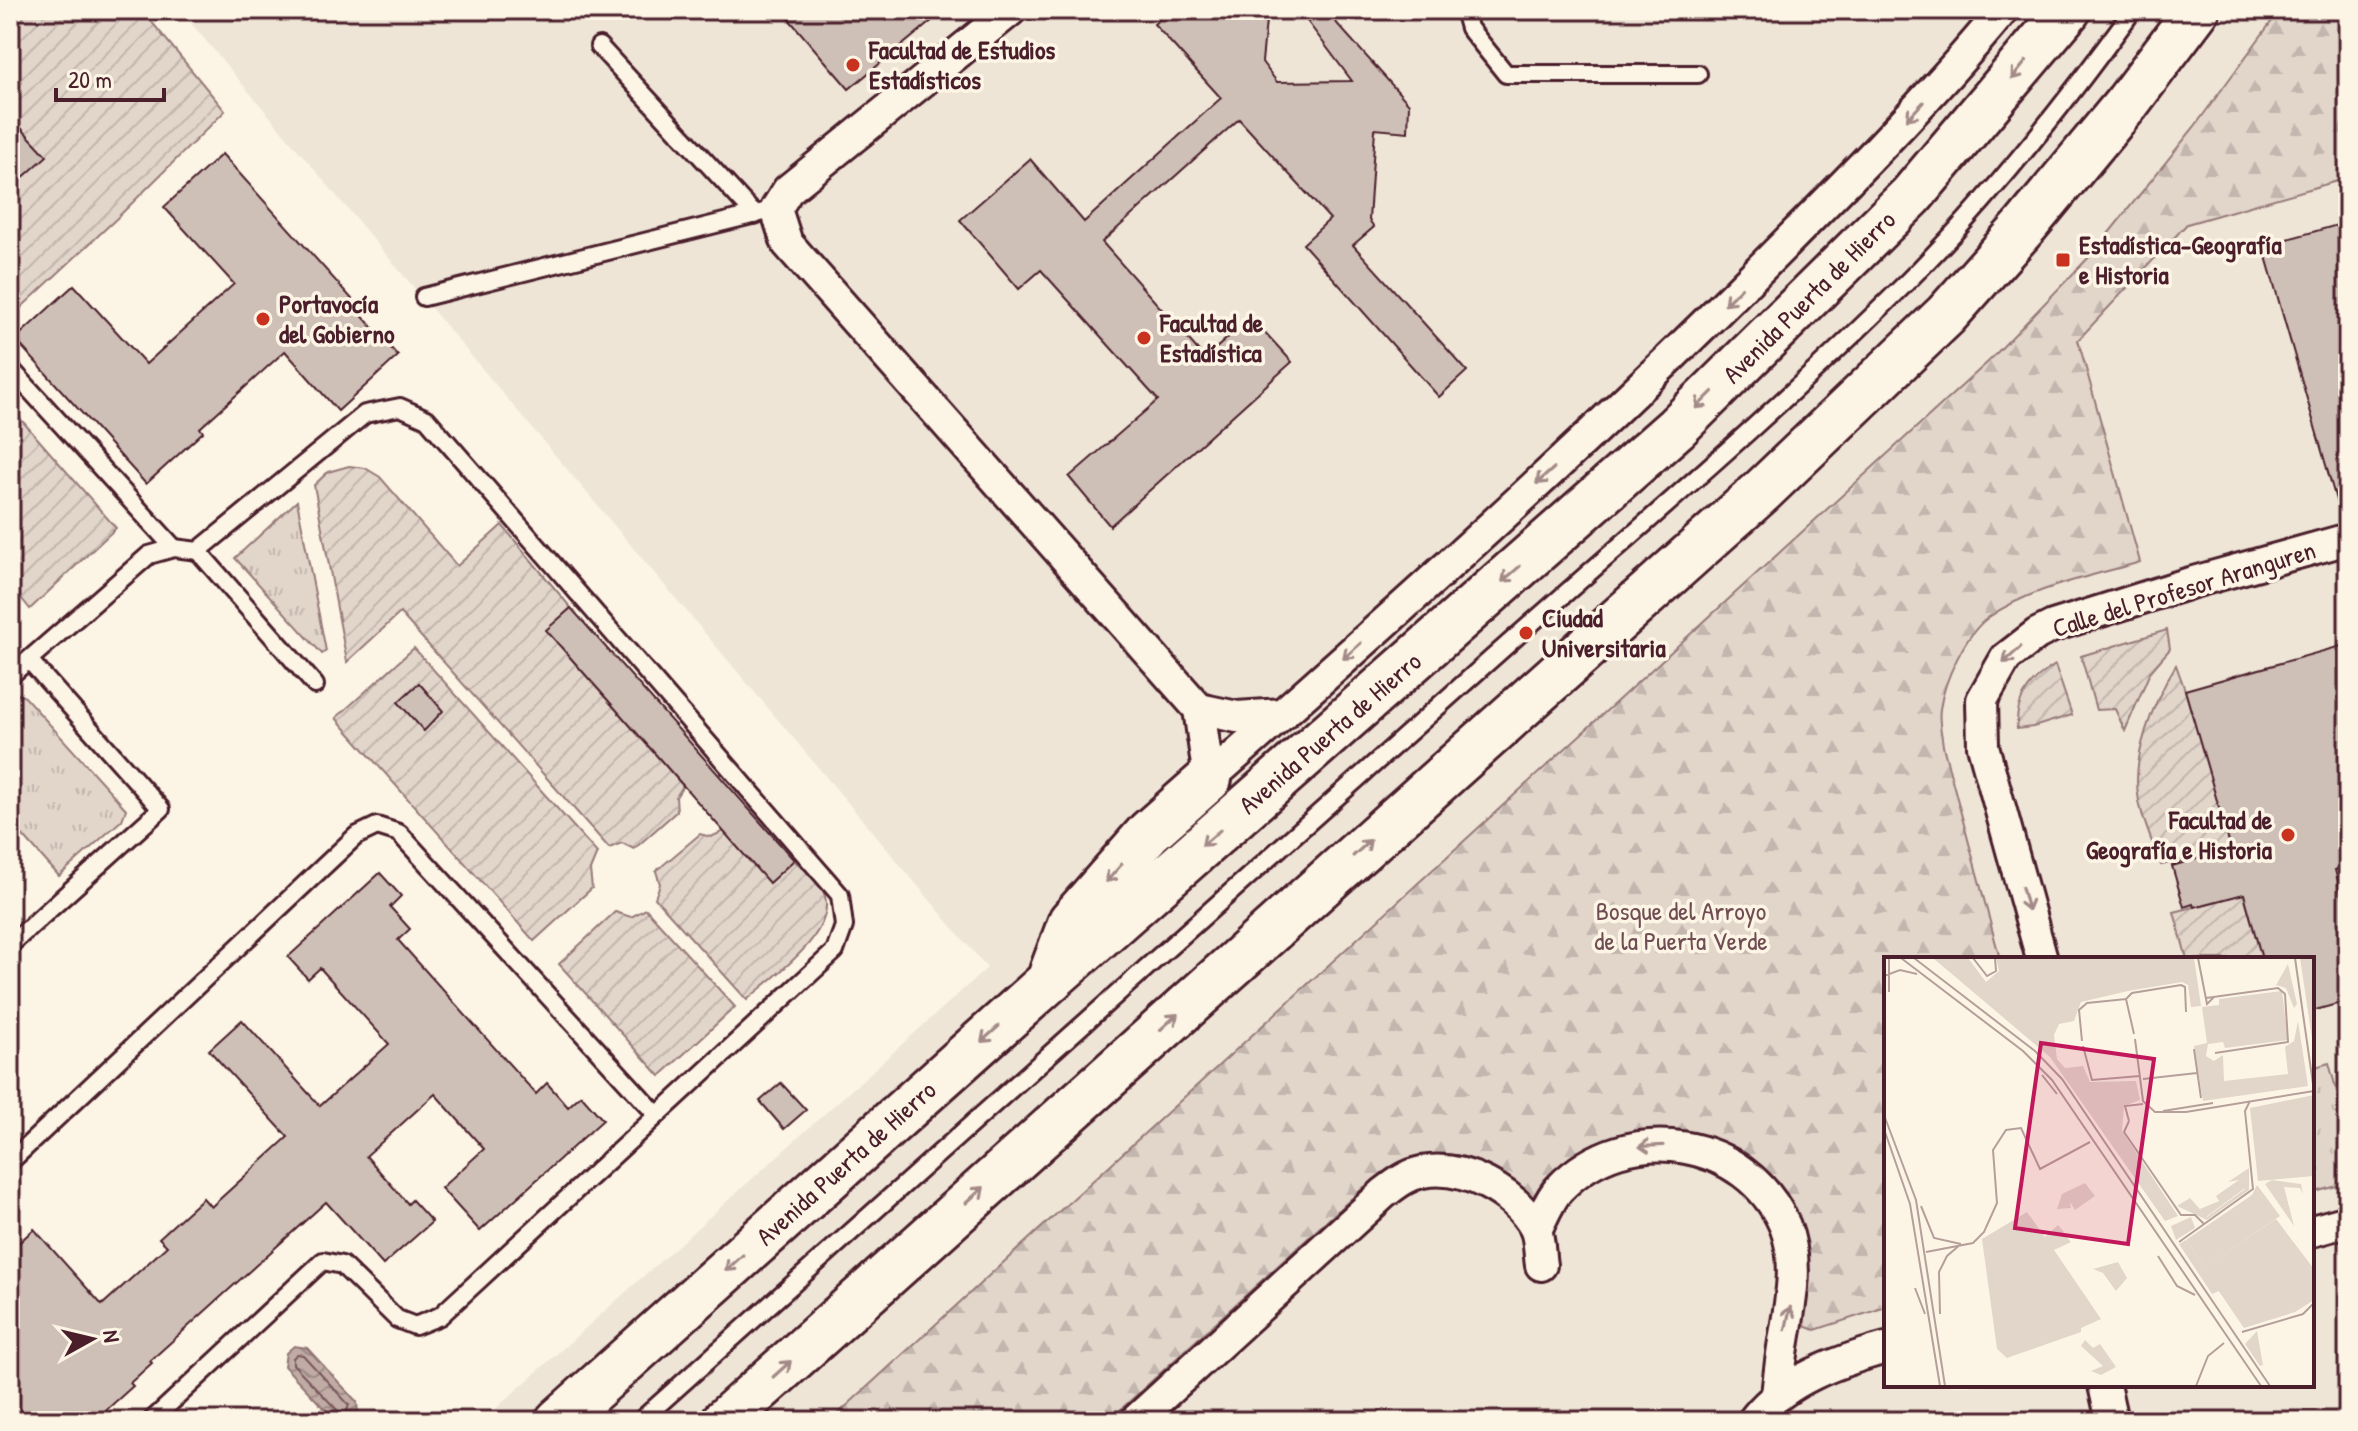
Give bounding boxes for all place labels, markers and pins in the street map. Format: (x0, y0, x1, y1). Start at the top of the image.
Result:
place label: Facultad de Estudios Estadísticos (868, 32, 1055, 97)
marker: Facultad de Estudios Estadísticos (844, 56, 862, 74)
place label: Estadística-Geografía e Historia (2079, 227, 2282, 292)
marker: Estadística-Geografía e Historia (2054, 251, 2072, 269)
place label: Portavocía del Gobierno (279, 286, 395, 351)
place label: Facultad de Estadística (1159, 305, 1264, 370)
marker: Portavocía del Gobierno (254, 310, 272, 328)
marker: Facultad de Estadística (1135, 329, 1153, 347)
place label: Ciudad Universitaria (1542, 600, 1666, 665)
marker: Ciudad Universitaria (1517, 624, 1535, 642)
place label: Facultad de Geografía e Historia (2086, 802, 2273, 868)
marker: Facultad de Geografía e Historia (2279, 826, 2297, 844)

